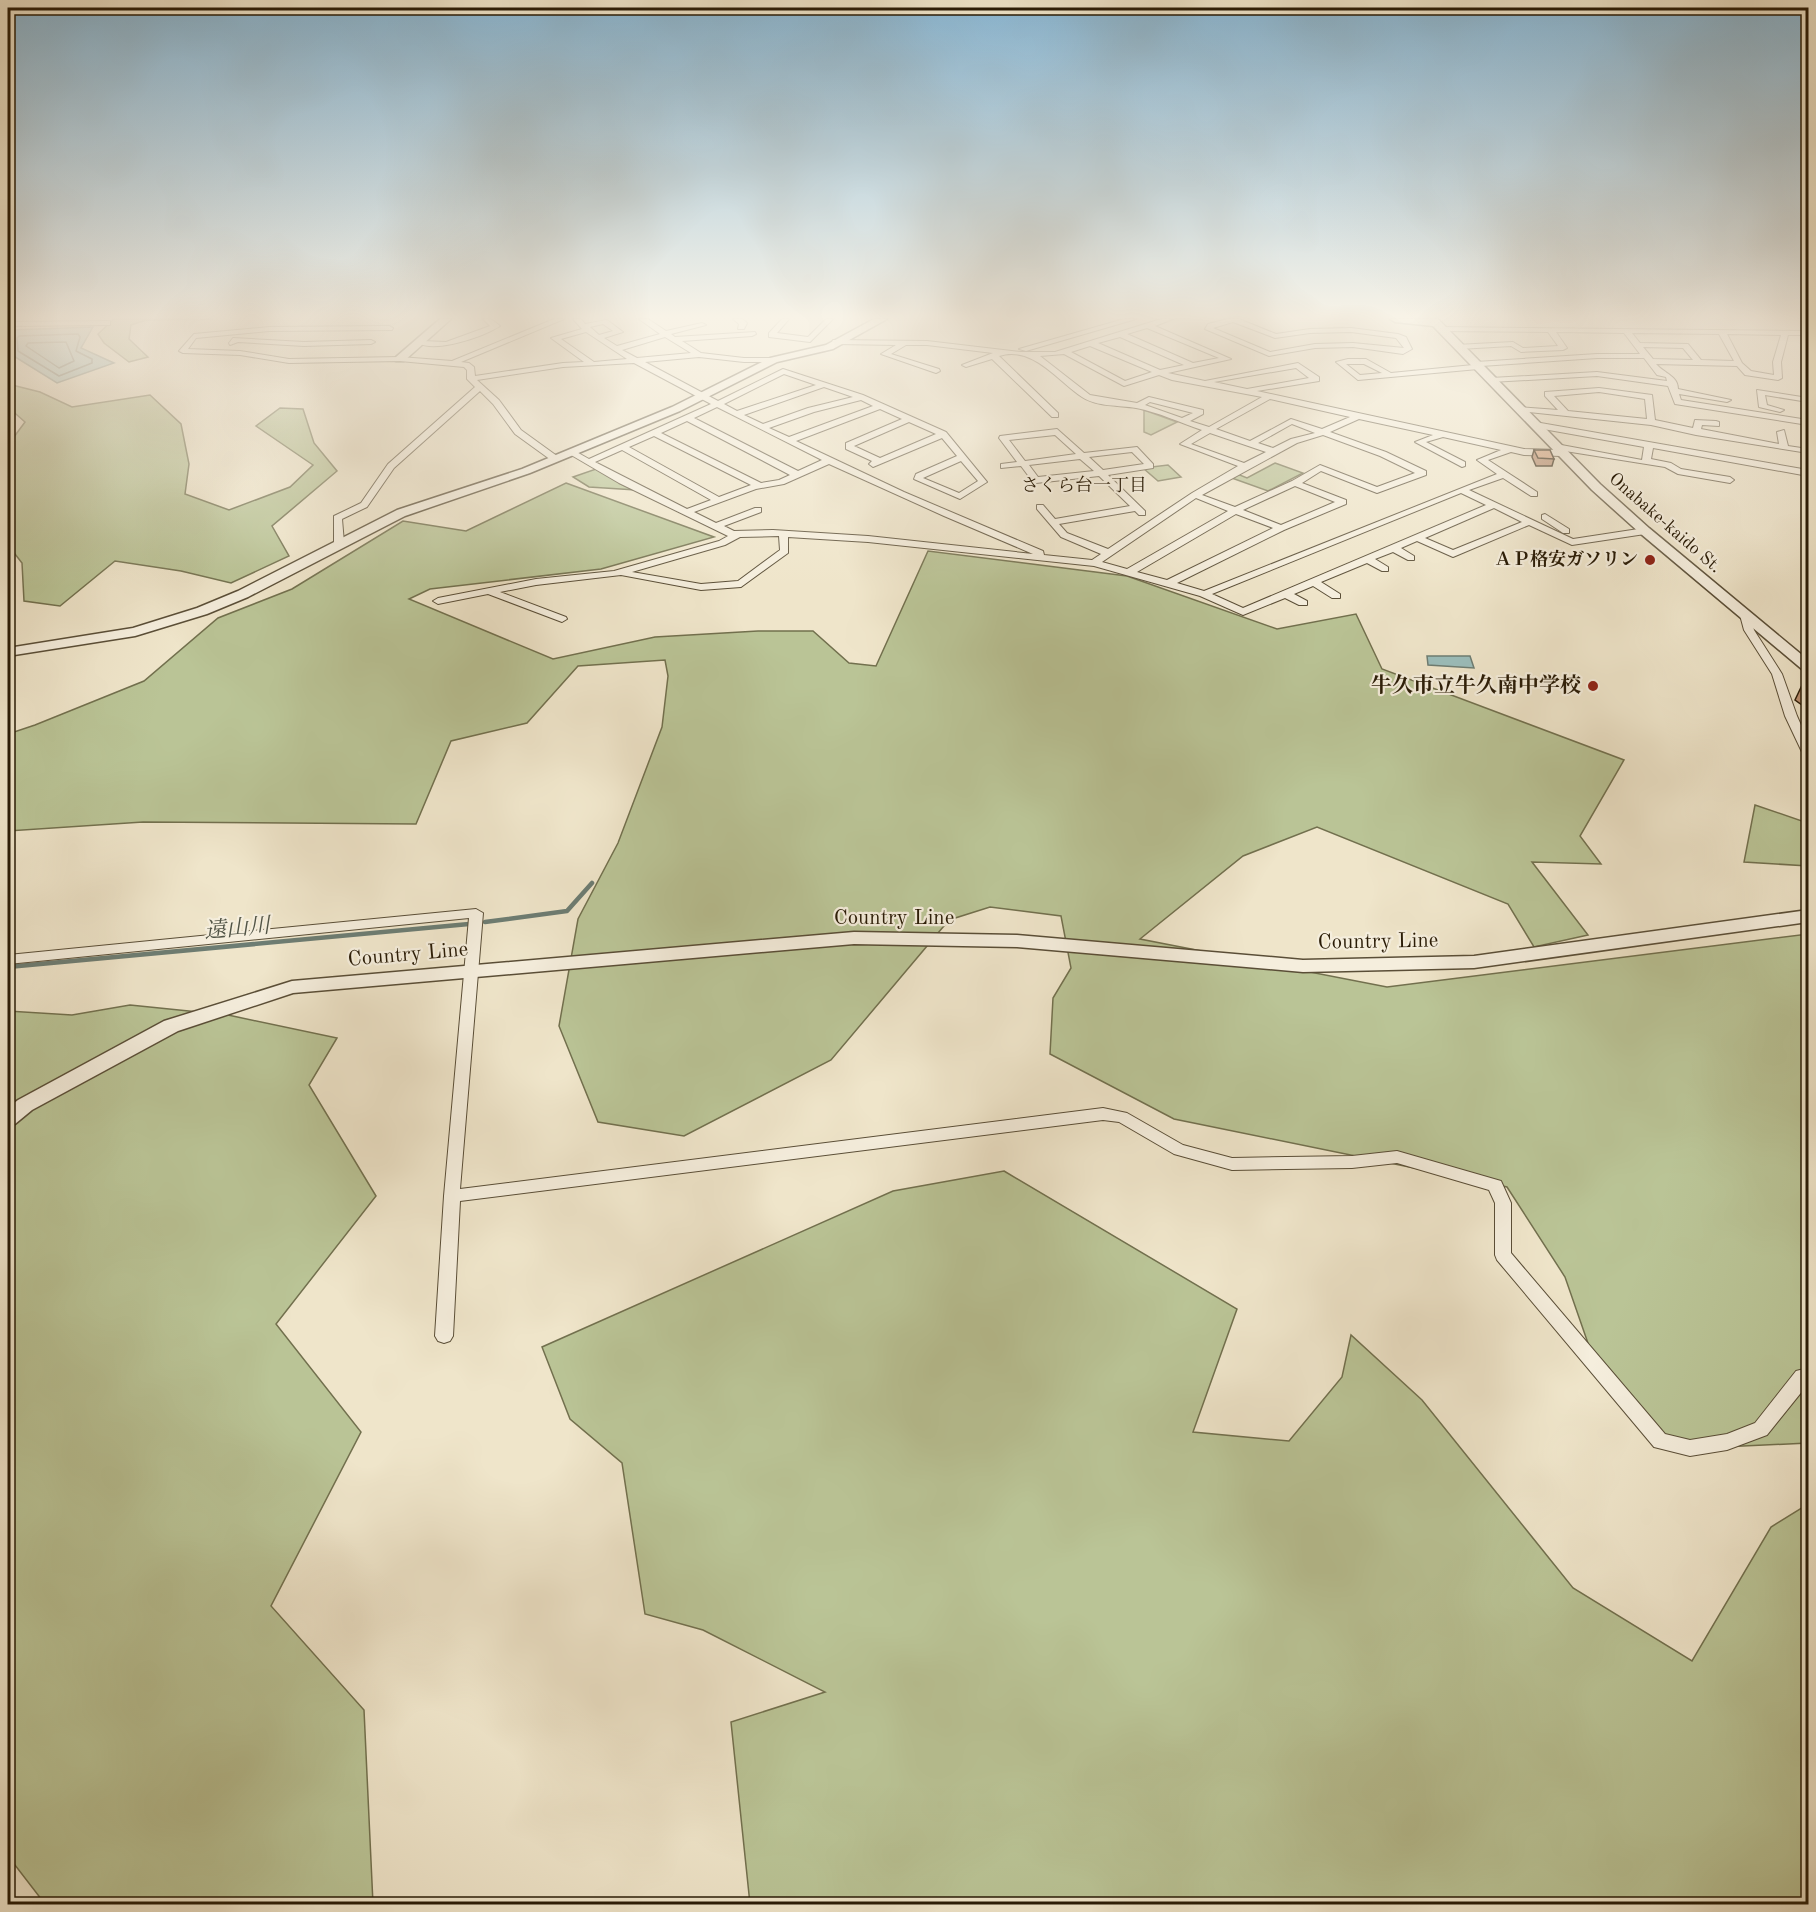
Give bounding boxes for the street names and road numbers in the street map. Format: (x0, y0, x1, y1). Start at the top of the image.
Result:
street label: Onabake-kaido St. (1605, 469, 1725, 577)
street label: Country Line (834, 908, 954, 929)
street label: Country Line (1317, 930, 1439, 954)
street label: Country Line (347, 939, 469, 971)

